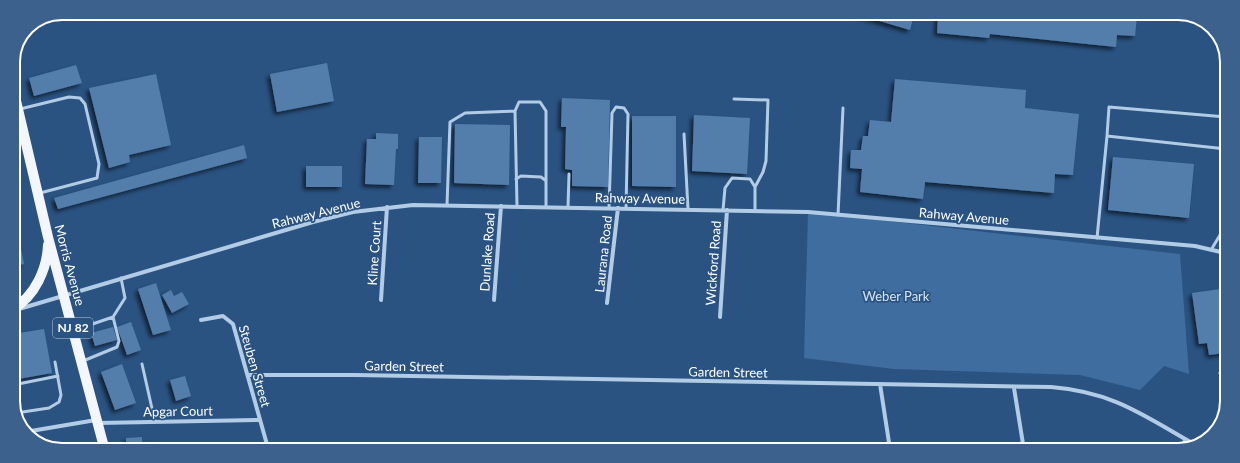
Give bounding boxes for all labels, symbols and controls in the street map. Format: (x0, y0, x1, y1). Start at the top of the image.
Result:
street label: Rahway Avenue (595, 189, 686, 207)
street label: Rahway Avenue (270, 194, 362, 232)
street label: Rahway Avenue (918, 204, 1010, 228)
street label: Dunlake Road (476, 212, 498, 292)
street label: Laurana Road (591, 215, 615, 293)
street label: Kline Court (364, 220, 384, 286)
street label: Wickford Road (702, 220, 724, 306)
street label: Morris Avenue (51, 223, 89, 307)
park label: Weber Park (863, 288, 930, 304)
road number: NJ 82 (53, 318, 93, 338)
street label: Steuben Street (236, 323, 274, 409)
street label: Garden Street (364, 357, 444, 375)
street label: Garden Street (688, 363, 768, 381)
street label: Apgar Court (143, 402, 213, 420)

